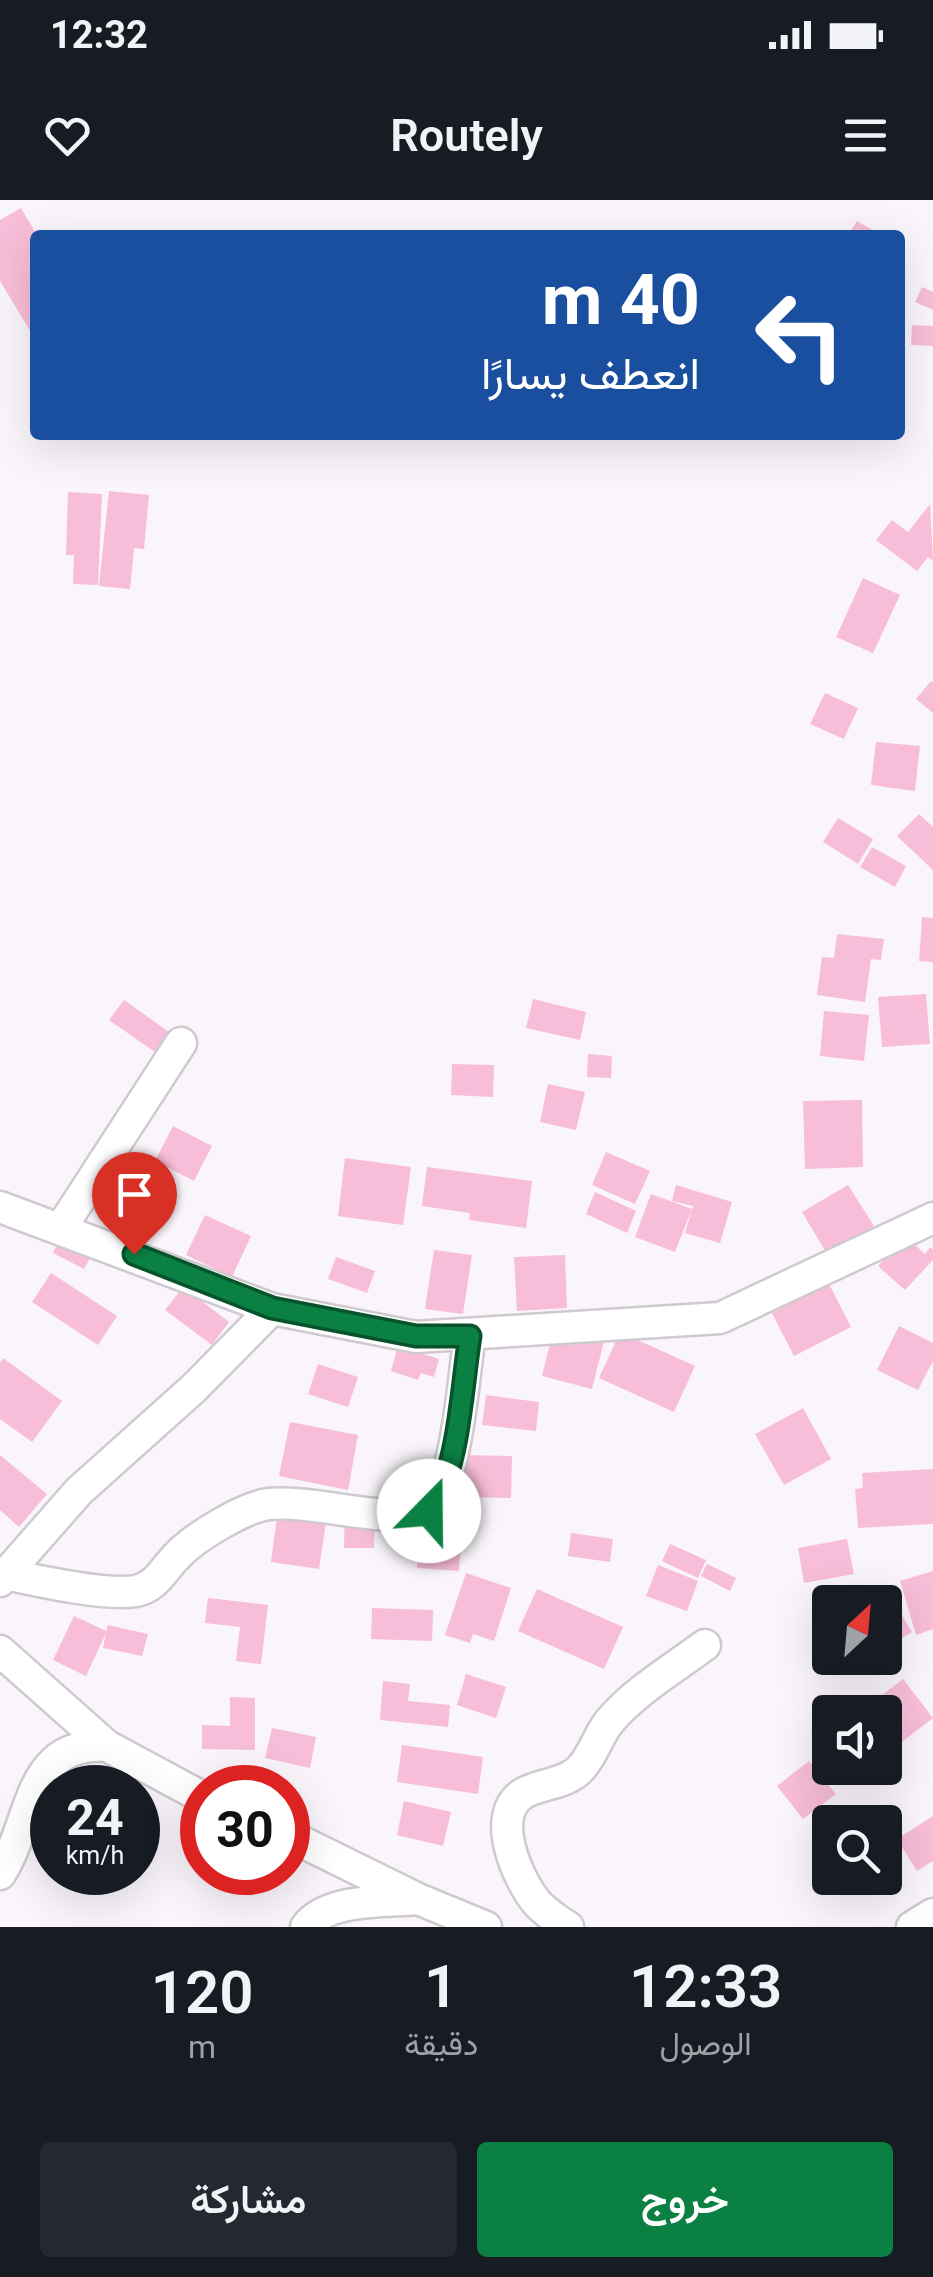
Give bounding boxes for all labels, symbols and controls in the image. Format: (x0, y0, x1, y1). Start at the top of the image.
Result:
text: 12:32 (50, 13, 148, 57)
icon: heart (40, 108, 95, 163)
icon: menu (838, 108, 893, 163)
text: Routely (390, 109, 543, 162)
text: 40 m (542, 259, 700, 341)
icon: left (735, 270, 865, 400)
text: انعطف يسارًا (481, 347, 700, 400)
pin (92, 1152, 177, 1255)
icon: arrive (107, 1167, 162, 1222)
position arrow (377, 1459, 481, 1563)
north arrow (812, 1585, 902, 1675)
map controls (812, 1585, 902, 1895)
button: sound (812, 1695, 902, 1785)
speed limit sign: 30 (180, 1765, 310, 1895)
text: 24 (66, 1789, 124, 1847)
button: search (812, 1805, 902, 1895)
text: km/h (66, 1841, 124, 1870)
text: 1 (424, 1951, 458, 2022)
text: 12:33 (629, 1951, 782, 2022)
text: 120 (151, 1957, 254, 2028)
text: دقيقة (404, 2025, 478, 2063)
text: الوصول (659, 2025, 752, 2063)
text: m (188, 2028, 216, 2066)
button: مشاركة (40, 2142, 457, 2257)
button: خروج (477, 2142, 893, 2257)

